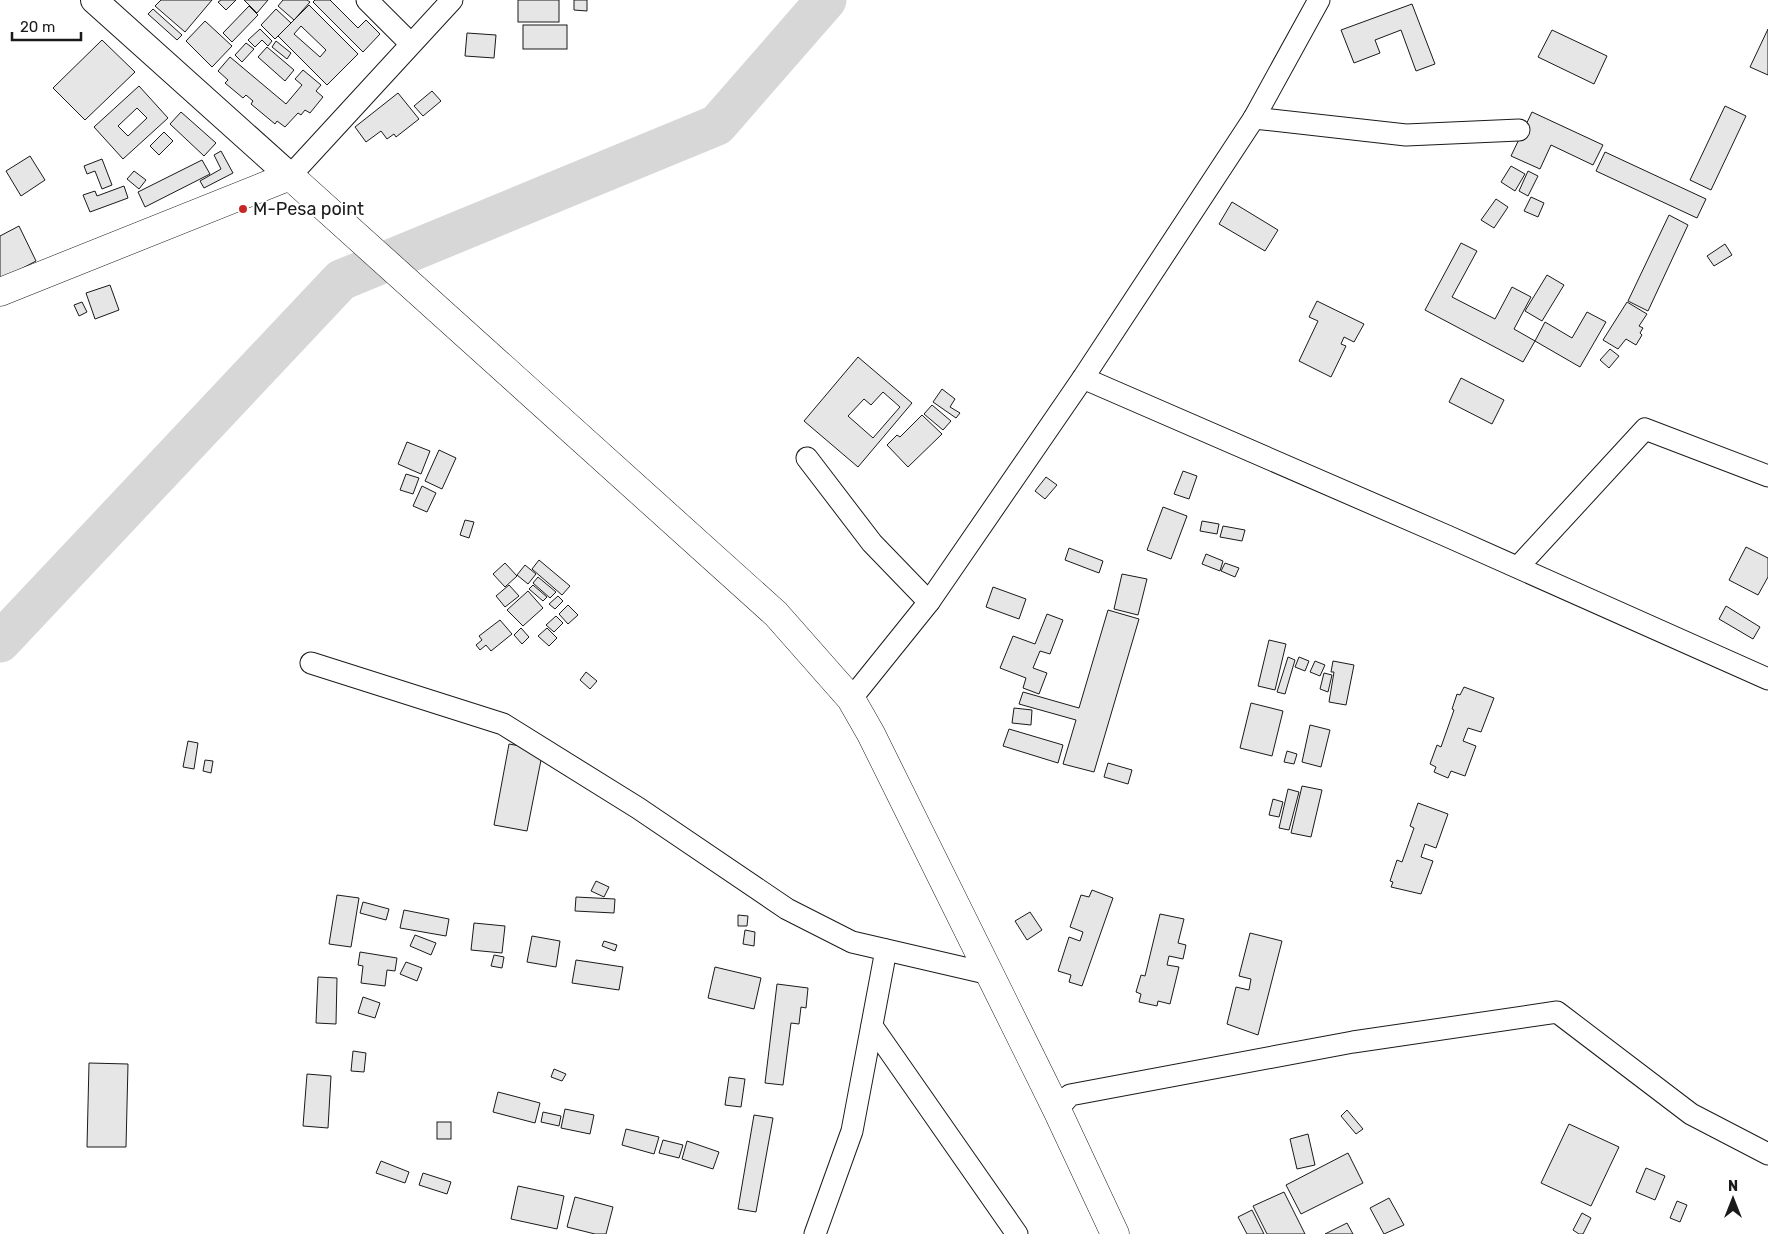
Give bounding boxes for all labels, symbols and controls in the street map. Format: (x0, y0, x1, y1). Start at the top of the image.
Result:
scale bar (12, 10, 81, 42)
text: 20 m (20, 18, 55, 36)
place label: M-Pesa point (253, 198, 364, 220)
marker: M-Pesa point (237, 203, 249, 215)
north arrow (1708, 1174, 1758, 1224)
text: N (1728, 1178, 1738, 1195)

